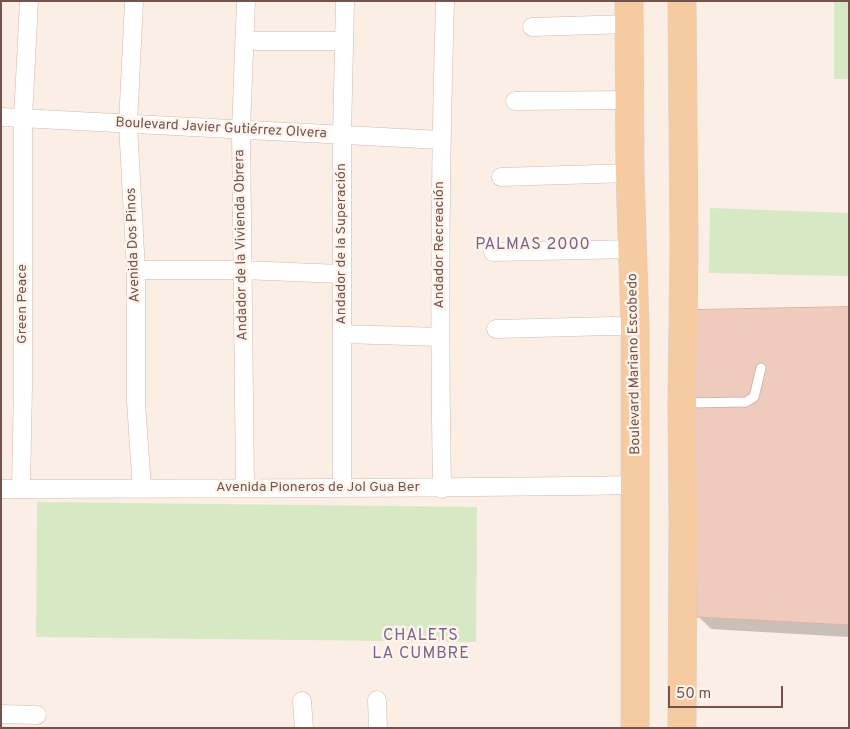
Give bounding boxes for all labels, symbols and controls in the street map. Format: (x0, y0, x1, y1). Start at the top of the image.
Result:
street label: Boulevard Javier Gutiérrez Olvera (115, 115, 327, 143)
street label: Andador de la Vivienda Obrera (232, 149, 252, 341)
street label: Andador de la Superación (334, 163, 350, 325)
street label: Andador Recreación (432, 181, 448, 309)
street label: Avenida Dos Pinos (124, 187, 144, 303)
district label: PALMAS 2000 (474, 236, 592, 256)
street label: Green Peace (15, 264, 31, 344)
street label: Boulevard Mariano Escobedo (625, 273, 645, 455)
street label: Avenida Pioneros de Jol Gua Ber (216, 480, 420, 496)
district label: CHALETS LA CUMBRE (371, 627, 471, 665)
scale bar (670, 676, 785, 708)
text: 50 m (676, 685, 711, 704)

